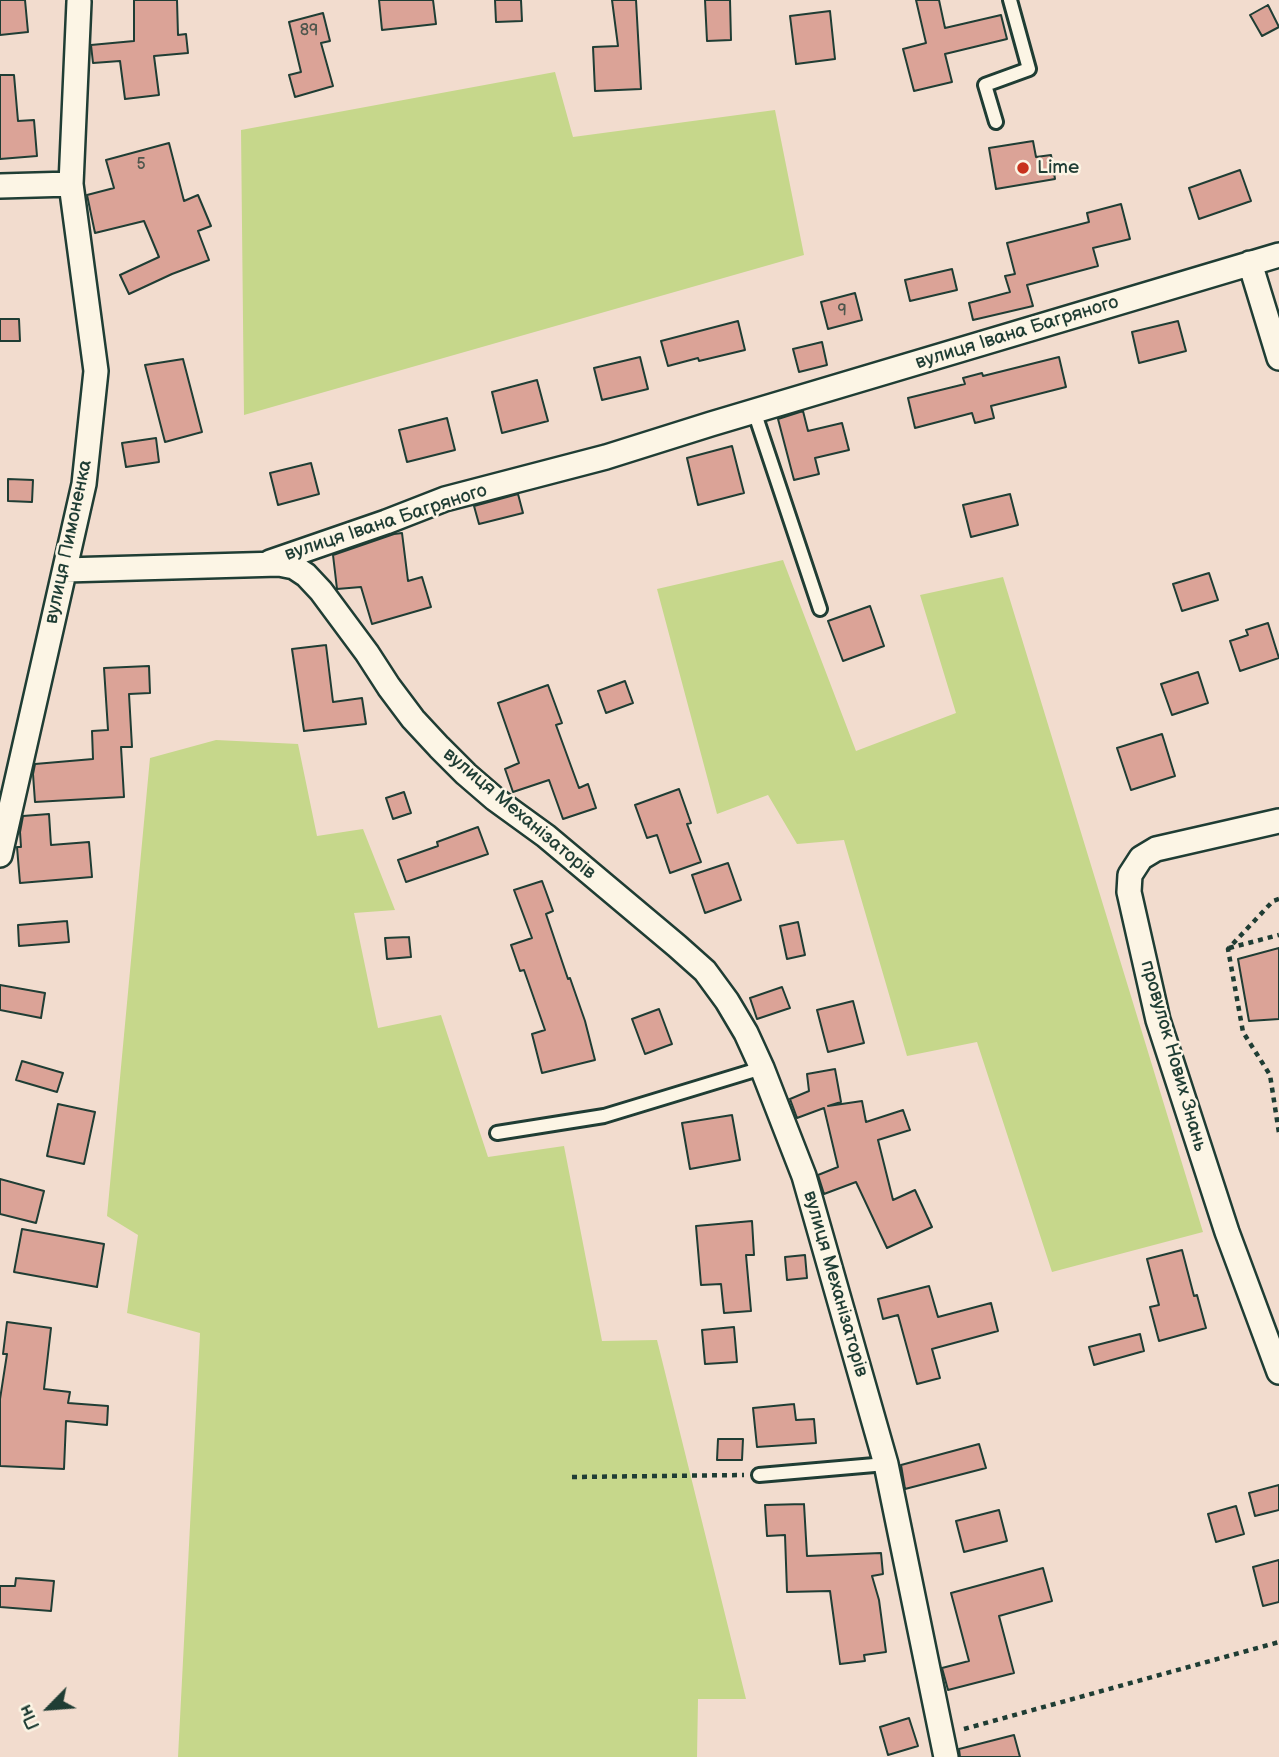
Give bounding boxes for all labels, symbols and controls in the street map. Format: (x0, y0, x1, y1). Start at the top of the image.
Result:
house number: 89 (300, 21, 318, 41)
house number: 5 (136, 155, 146, 175)
place label: Lime (1037, 157, 1079, 179)
marker: Lime (1015, 160, 1031, 176)
street label: вулиця Івана Багряного (913, 291, 1121, 375)
house number: 9 (837, 301, 847, 321)
street label: вулиця Пимоненка (40, 458, 98, 626)
street label: вулиця Івана Багряного (282, 480, 490, 566)
street label: вулиця Механізаторів (438, 743, 600, 885)
street label: провулок Нових Знань (1135, 958, 1211, 1154)
street label: вулиця Механізаторів (798, 1188, 872, 1380)
north arrow (14, 1673, 84, 1743)
text: Пн (14, 1701, 45, 1733)

